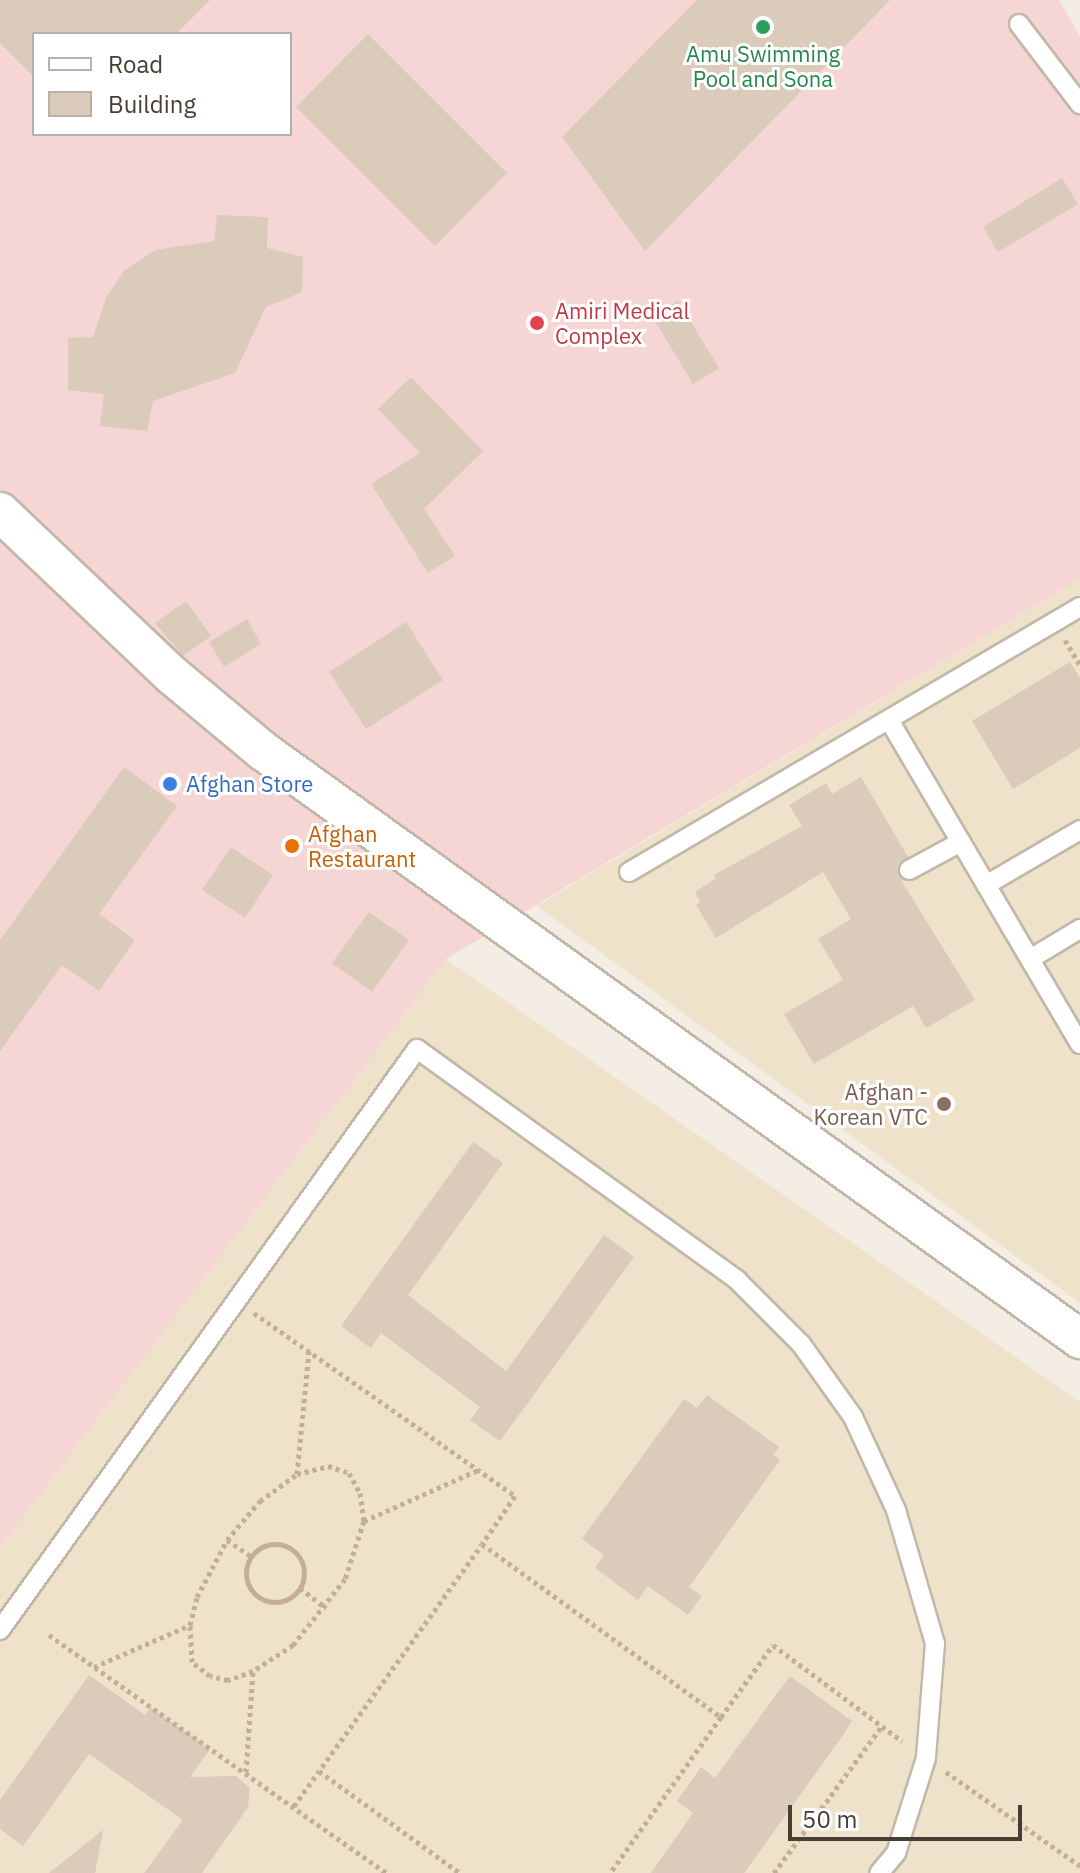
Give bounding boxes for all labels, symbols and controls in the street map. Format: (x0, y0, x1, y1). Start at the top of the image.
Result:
marker: Amu Swimming Pool and Sona (754, 18, 772, 36)
legend (32, 32, 292, 136)
place label: Amu Swimming Pool and Sona (686, 40, 840, 92)
text: Road (108, 48, 163, 80)
text: Building (108, 88, 196, 120)
place label: Amiri Medical Complex (555, 297, 690, 348)
marker: Amiri Medical Complex (526, 312, 548, 334)
place label: Afghan Store (186, 771, 313, 797)
marker: Afghan Store (161, 775, 179, 793)
place label: Afghan Restaurant (308, 820, 416, 872)
marker: Afghan Restaurant (283, 837, 301, 855)
place label: Afghan - Korean VTC (813, 1078, 928, 1130)
marker: Afghan - Korean VTC (935, 1095, 953, 1113)
scale bar (792, 1789, 1026, 1839)
text: 50 m (802, 1803, 857, 1835)

